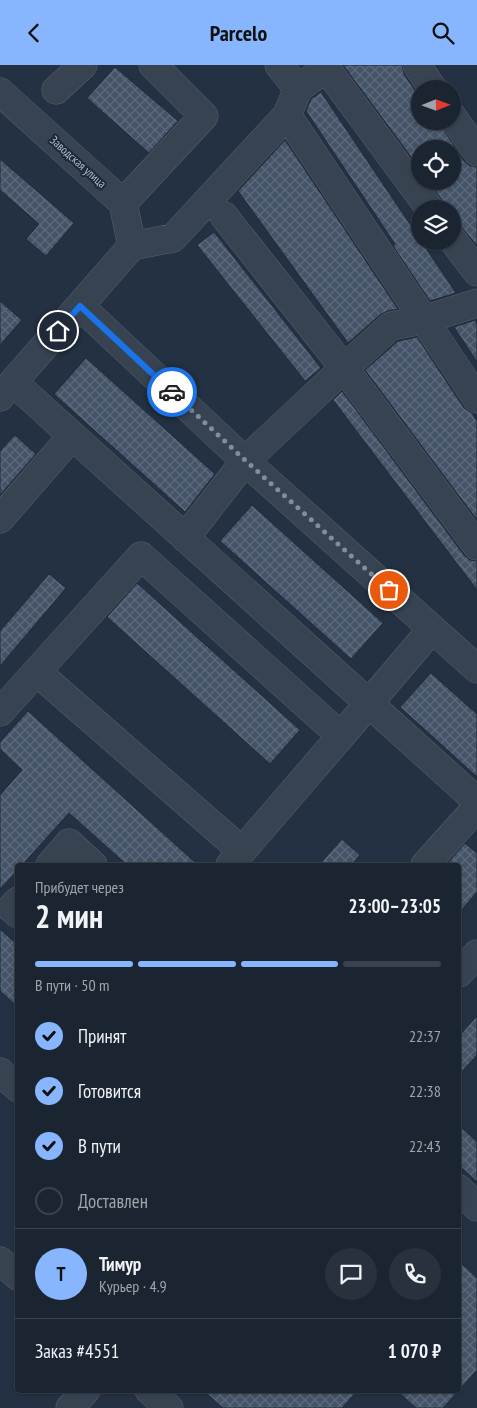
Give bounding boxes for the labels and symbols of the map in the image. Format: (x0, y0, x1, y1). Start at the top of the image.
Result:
north arrow (411, 80, 461, 130)
street label: Заводская улица (47, 132, 110, 191)
pin (37, 310, 79, 352)
courier (147, 367, 197, 417)
pin (368, 569, 410, 611)

